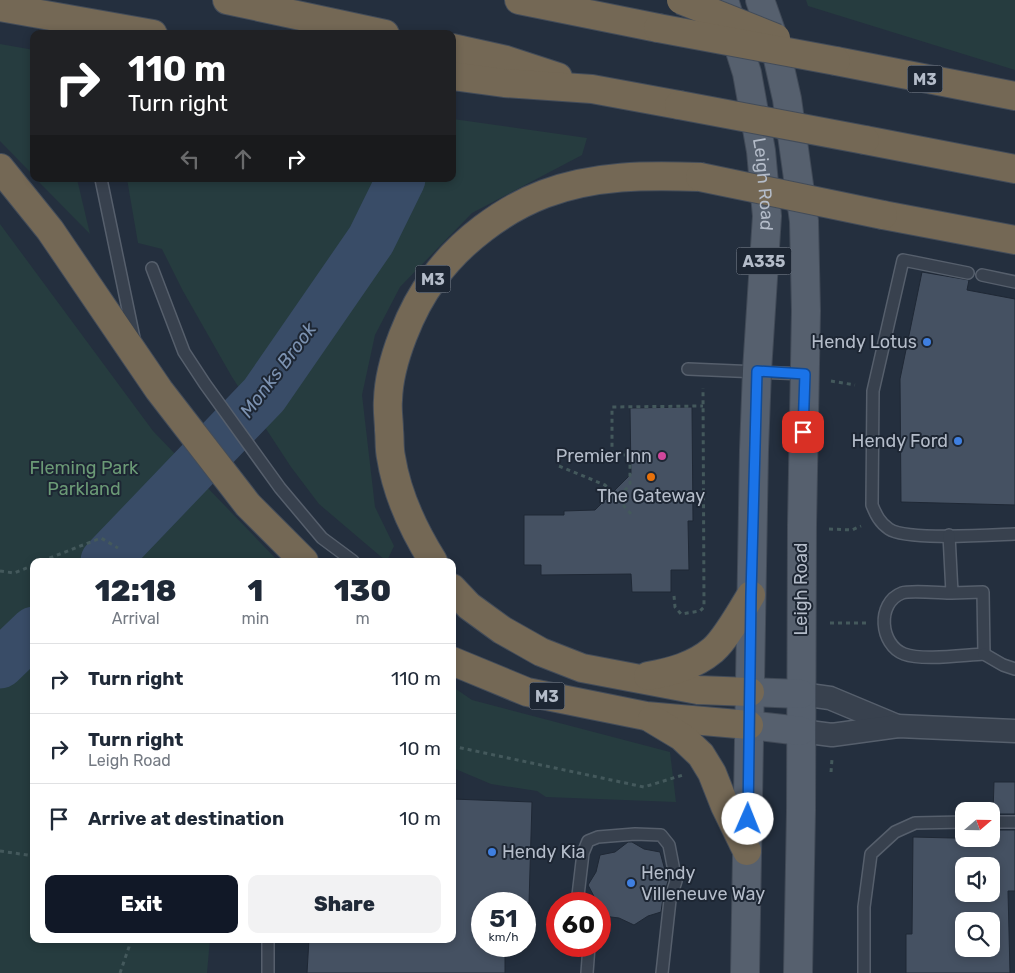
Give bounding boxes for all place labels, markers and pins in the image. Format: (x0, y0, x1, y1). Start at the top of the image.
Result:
place label: Hendy Lotus (811, 331, 917, 353)
marker: Hendy Lotus (921, 336, 933, 348)
pin (782, 411, 824, 453)
place label: Hendy Ford (852, 430, 948, 452)
marker: Hendy Ford (952, 435, 964, 447)
place label: Premier Inn (556, 445, 652, 467)
marker: Premier Inn (656, 450, 668, 462)
marker: The Gateway (645, 471, 657, 483)
place label: The Gateway (597, 485, 705, 507)
place label: Hendy Kia (502, 841, 586, 863)
marker: Hendy Kia (486, 846, 498, 858)
place label: Hendy Villeneuve Way (641, 862, 765, 905)
marker: Hendy Villeneuve Way (625, 877, 637, 889)

